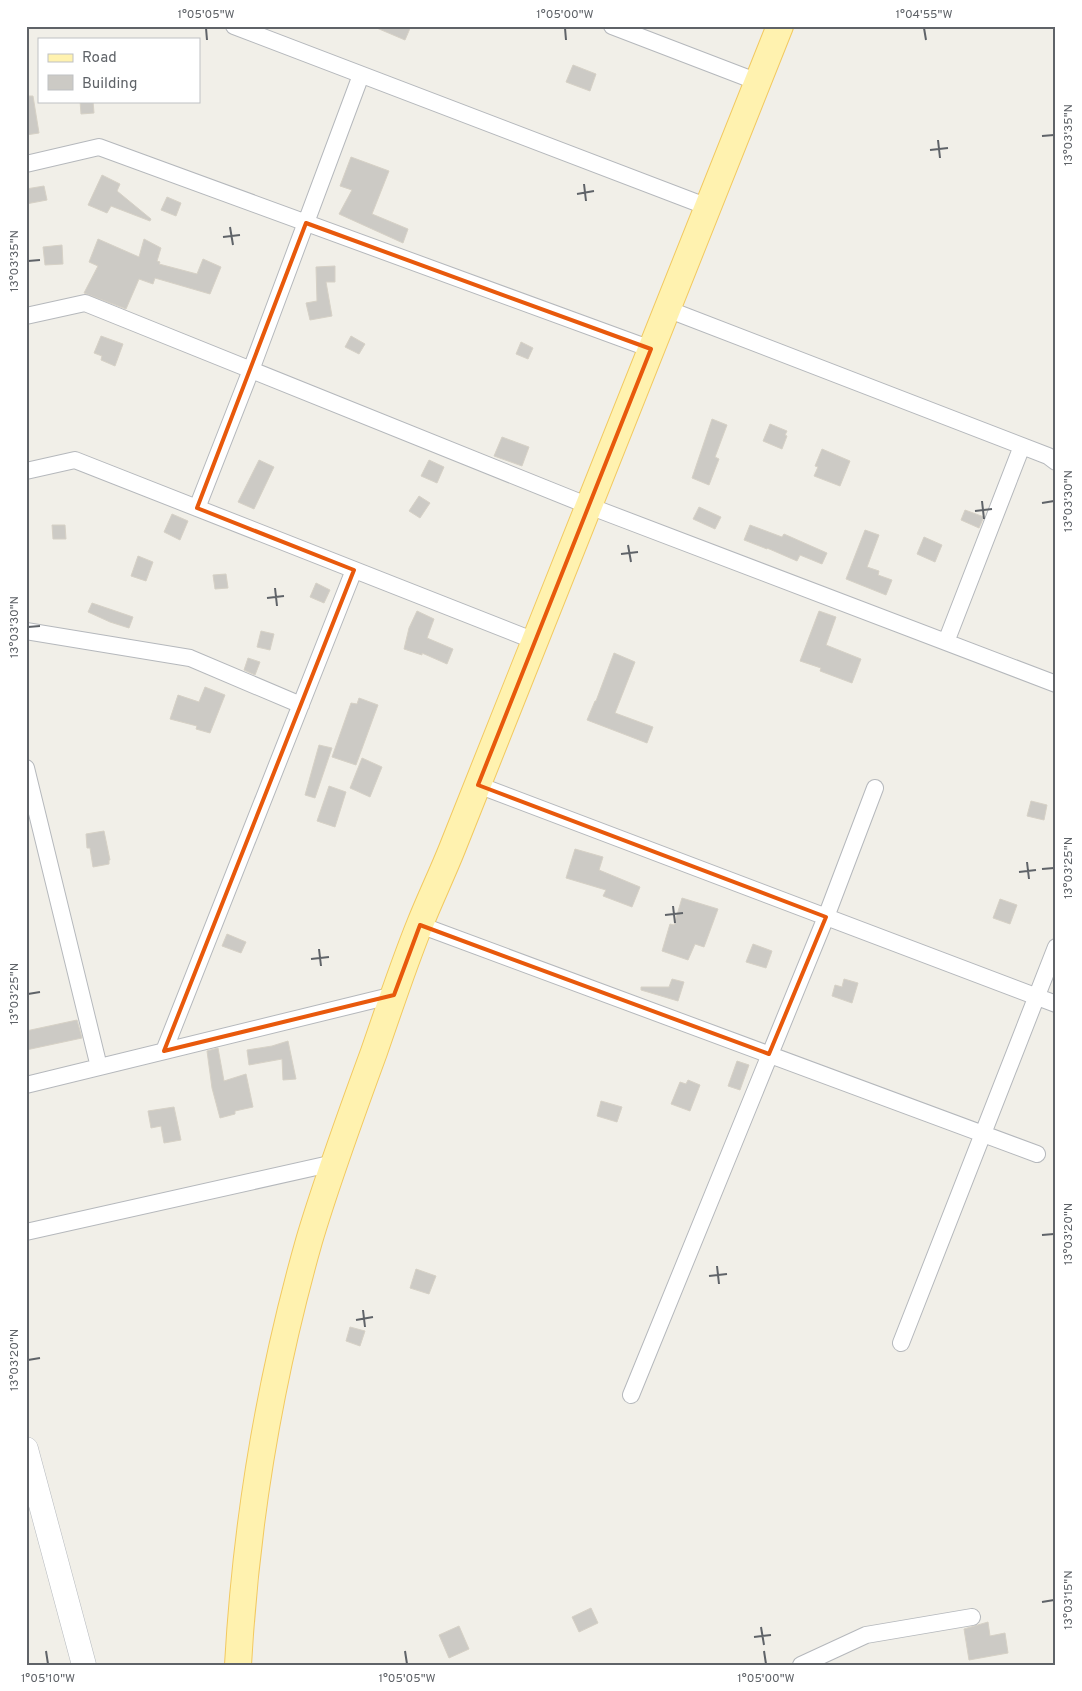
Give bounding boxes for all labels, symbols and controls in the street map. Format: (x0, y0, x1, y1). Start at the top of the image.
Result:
text: 1°05'05"W (177, 7, 235, 23)
text: 1°05'00"W (536, 7, 594, 23)
text: 1°04'55"W (896, 7, 952, 23)
legend (38, 38, 200, 102)
text: Road (82, 49, 117, 68)
text: Building (82, 75, 137, 94)
text: 13°03'35"N (1061, 104, 1077, 166)
text: 13°03'35"N (7, 230, 23, 292)
text: 13°03'30"N (1061, 470, 1077, 532)
text: 13°03'30"N (7, 596, 23, 658)
text: 13°03'25"N (1061, 837, 1077, 899)
text: 13°03'25"N (7, 963, 23, 1025)
text: 13°03'20"N (1061, 1203, 1077, 1265)
text: 13°03'20"N (7, 1329, 23, 1391)
text: 13°03'15"N (1061, 1570, 1077, 1630)
text: 1°05'10"W (21, 1671, 75, 1687)
text: 1°05'05"W (378, 1671, 436, 1687)
text: 1°05'00"W (737, 1671, 795, 1687)

